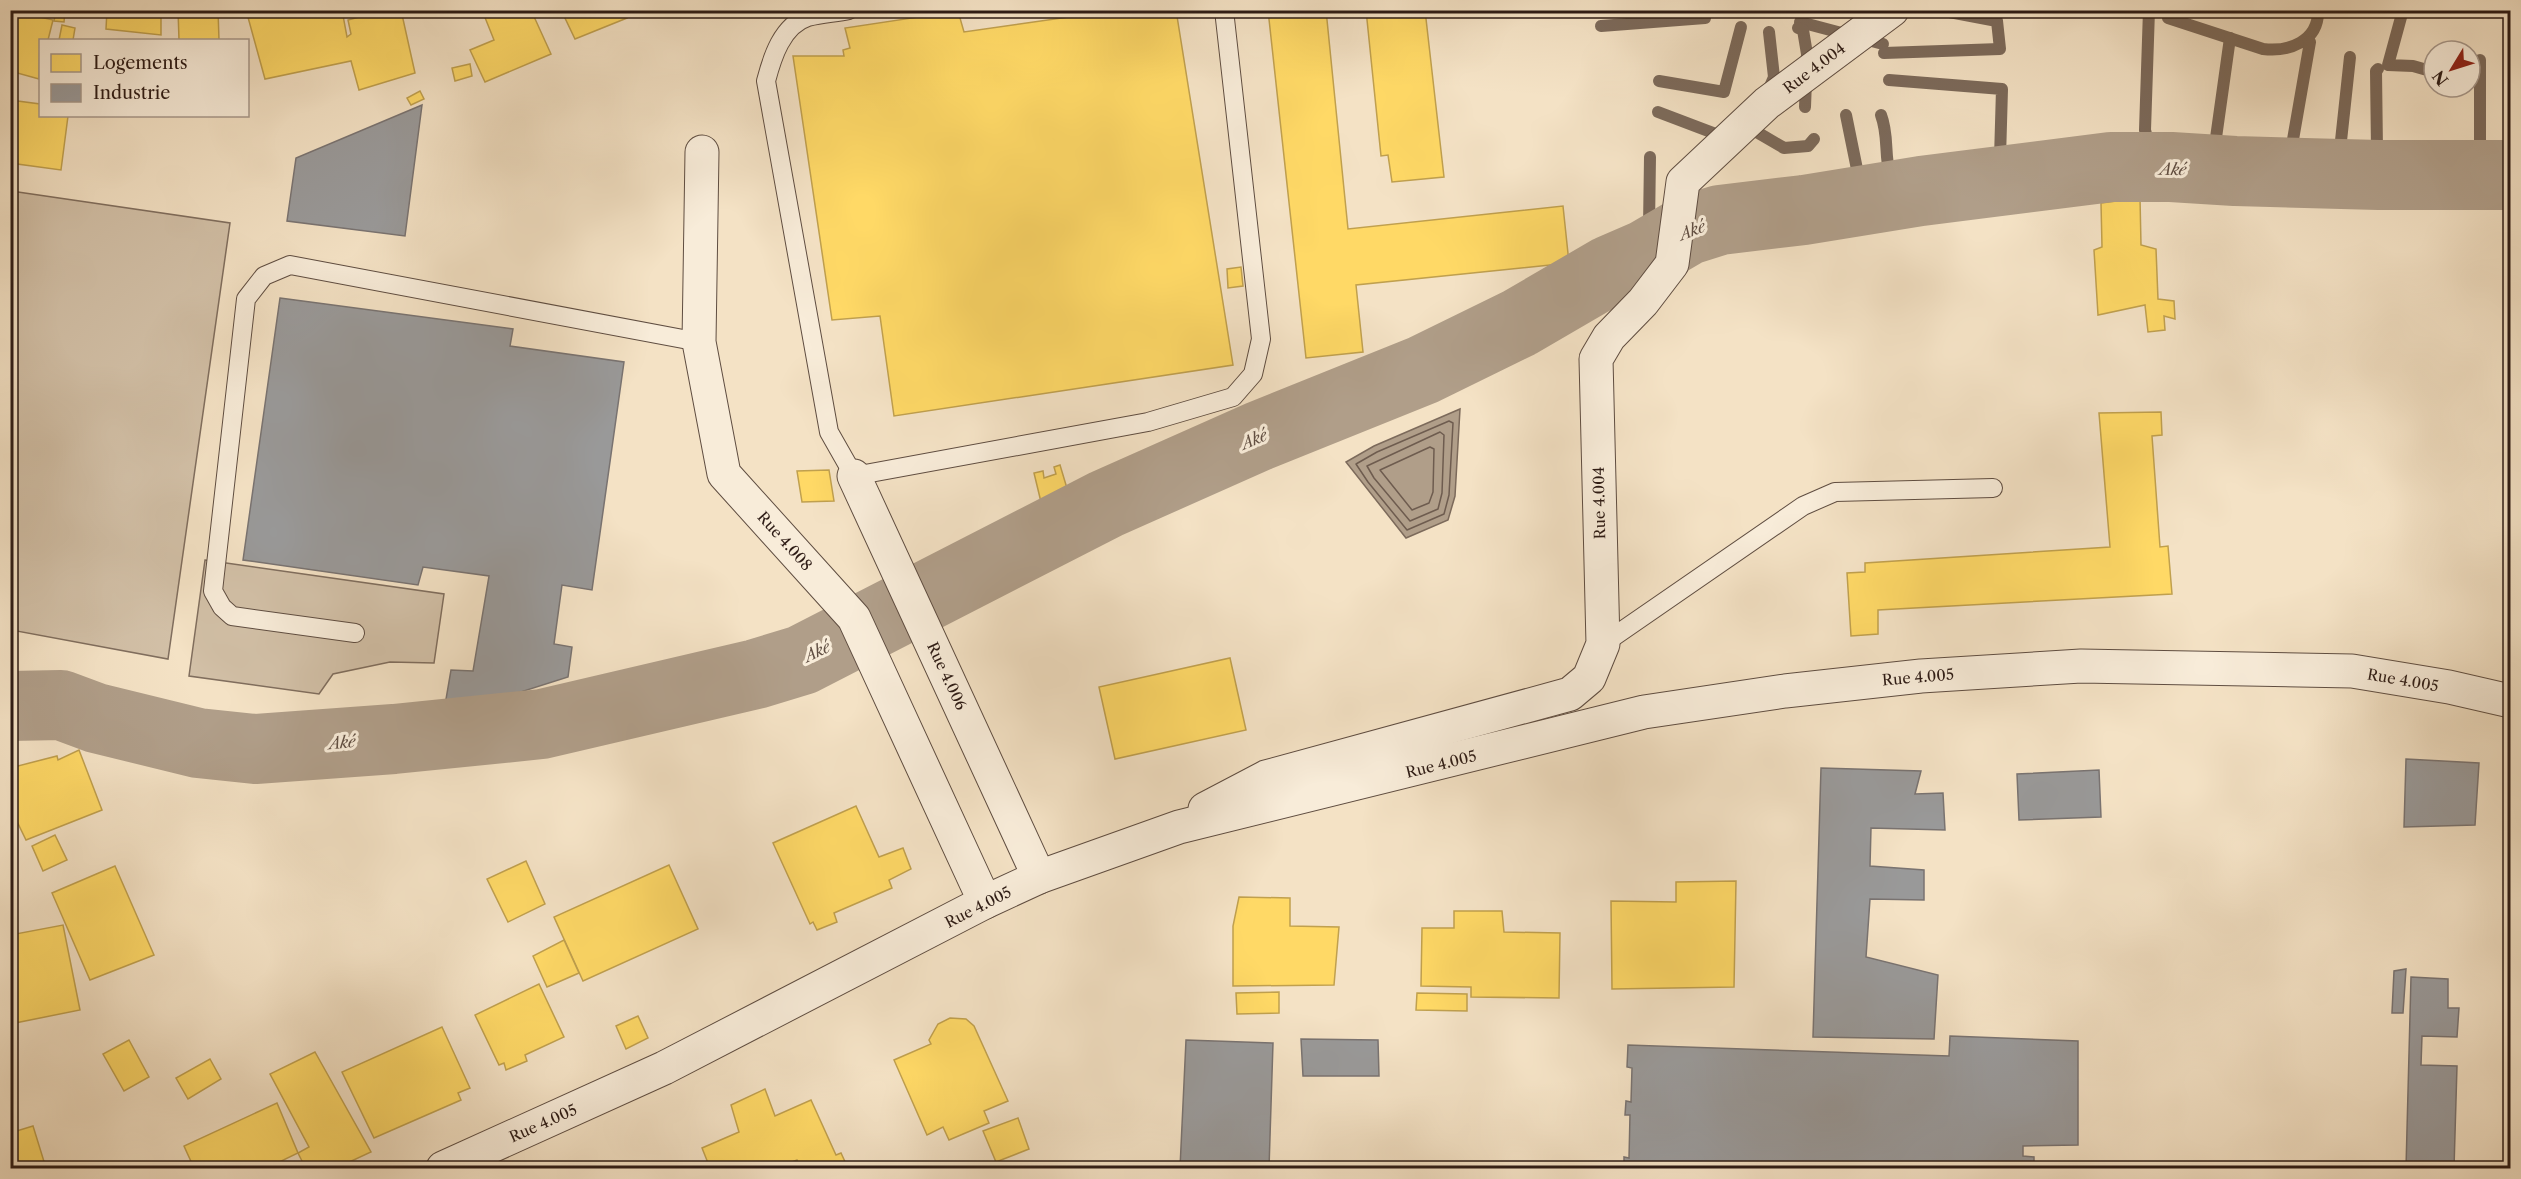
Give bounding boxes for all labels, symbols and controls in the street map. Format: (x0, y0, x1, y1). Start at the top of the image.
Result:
legend (39, 39, 249, 117)
street label: Rue 4.004 (1779, 39, 1849, 97)
north arrow (2422, 39, 2482, 99)
text: Logements (93, 52, 188, 74)
text: N (2428, 67, 2452, 90)
text: Industrie (93, 82, 170, 104)
water label: Aké (2156, 159, 2188, 179)
water label: Aké (1673, 215, 1709, 245)
water label: Aké (1235, 424, 1271, 455)
street label: Rue 4.004 (1589, 467, 1609, 539)
street label: Rue 4.008 (754, 508, 816, 574)
water label: Aké (798, 636, 835, 667)
street label: Rue 4.006 (923, 639, 971, 713)
street label: Rue 4.005 (1881, 664, 1955, 690)
street label: Rue 4.005 (2366, 664, 2440, 696)
water label: Aké (325, 731, 357, 753)
street label: Rue 4.005 (1404, 746, 1478, 782)
street label: Rue 4.005 (942, 882, 1014, 932)
street label: Rue 4.005 (506, 1100, 580, 1146)

